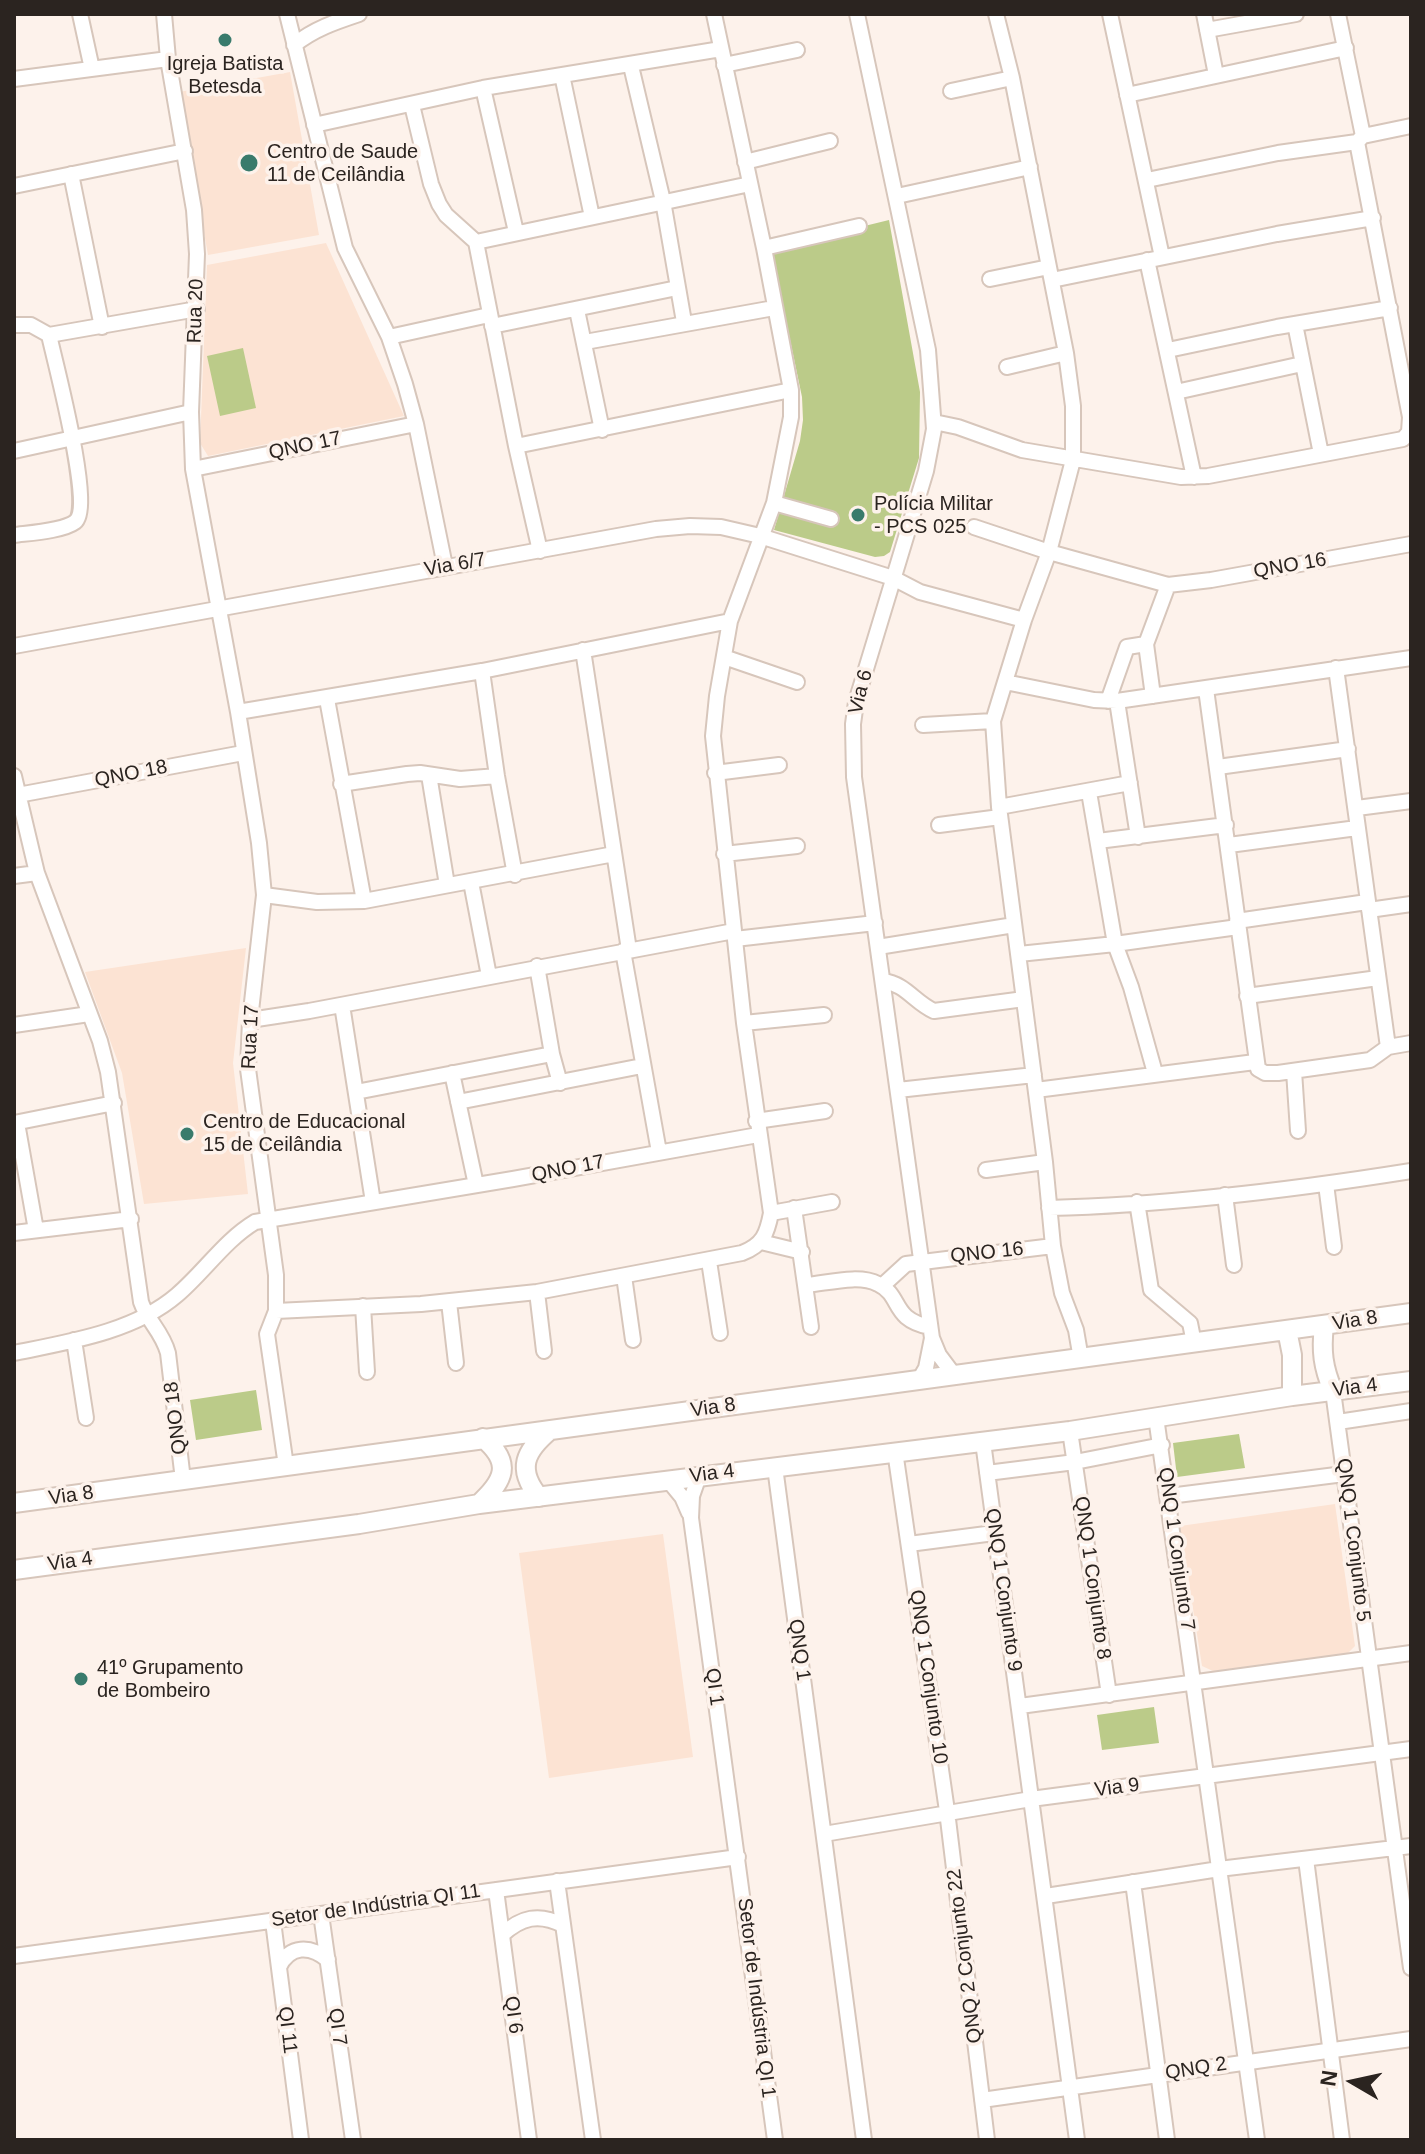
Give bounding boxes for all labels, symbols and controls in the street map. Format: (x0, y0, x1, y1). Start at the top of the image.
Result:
marker: Igreja Batista Betesda (216, 31, 234, 49)
place label: Igreja Batista Betesda (167, 52, 283, 99)
place label: Centro de Saude 11 de Ceilândia (267, 140, 418, 187)
marker: Centro de Saude 11 de Ceilândia (238, 152, 260, 174)
street label: Rua 20 (183, 278, 209, 344)
street label: QNO 17 (267, 427, 343, 465)
place label: Polícia Militar - PCS 025 (874, 492, 993, 539)
marker: Polícia Militar - PCS 025 (849, 506, 867, 524)
street label: Via 6/7 (422, 548, 488, 582)
street label: QNO 16 (1252, 548, 1328, 584)
street label: Via 6 (844, 667, 878, 717)
street label: QNO 18 (93, 755, 169, 793)
street label: Rua 17 (237, 1004, 265, 1070)
place label: Centro de Educacional 15 de Ceilândia (203, 1110, 405, 1157)
marker: Centro de Educacional 15 de Ceilândia (178, 1125, 196, 1143)
street label: QNO 17 (530, 1150, 606, 1188)
street label: QNO 16 (949, 1237, 1025, 1269)
street label: Via 8 (1331, 1306, 1379, 1336)
street label: Via 4 (1331, 1373, 1379, 1403)
street label: QNO 18 (160, 1380, 192, 1456)
street label: Via 8 (689, 1393, 737, 1423)
street label: QNQ 1 Conjunto 5 (1331, 1457, 1375, 1623)
street label: Via 4 (688, 1459, 736, 1489)
street label: QNQ 1 Conjunto 7 (1153, 1466, 1199, 1632)
street label: Via 8 (47, 1481, 95, 1511)
street label: QNQ 1 Conjunto 8 (1069, 1495, 1115, 1661)
street label: QNQ 1 Conjunto 9 (980, 1507, 1026, 1673)
street label: Via 4 (46, 1547, 94, 1577)
street label: QNQ 1 Conjunto 10 (904, 1588, 952, 1766)
street label: QNQ 1 (783, 1618, 815, 1682)
place label: 41º Grupamento de Bombeiro (97, 1656, 243, 1703)
street label: QI 1 (699, 1667, 729, 1707)
marker: 41º Grupamento de Bombeiro (72, 1670, 90, 1688)
street label: Via 9 (1093, 1773, 1141, 1803)
street label: QNQ 2 Conjunto 22 (942, 1867, 988, 2045)
street label: Setor de Indústria QI 11 (270, 1879, 482, 1933)
street label: Setor de Indústria QI 1 (732, 1897, 780, 2099)
street label: QI 6 (498, 1995, 528, 2035)
street label: QI 11 (272, 2005, 302, 2055)
street label: QI 7 (322, 2007, 352, 2047)
north arrow (1313, 2042, 1393, 2122)
street label: QNQ 2 (1163, 2052, 1229, 2086)
text: N (1315, 2068, 1342, 2088)

